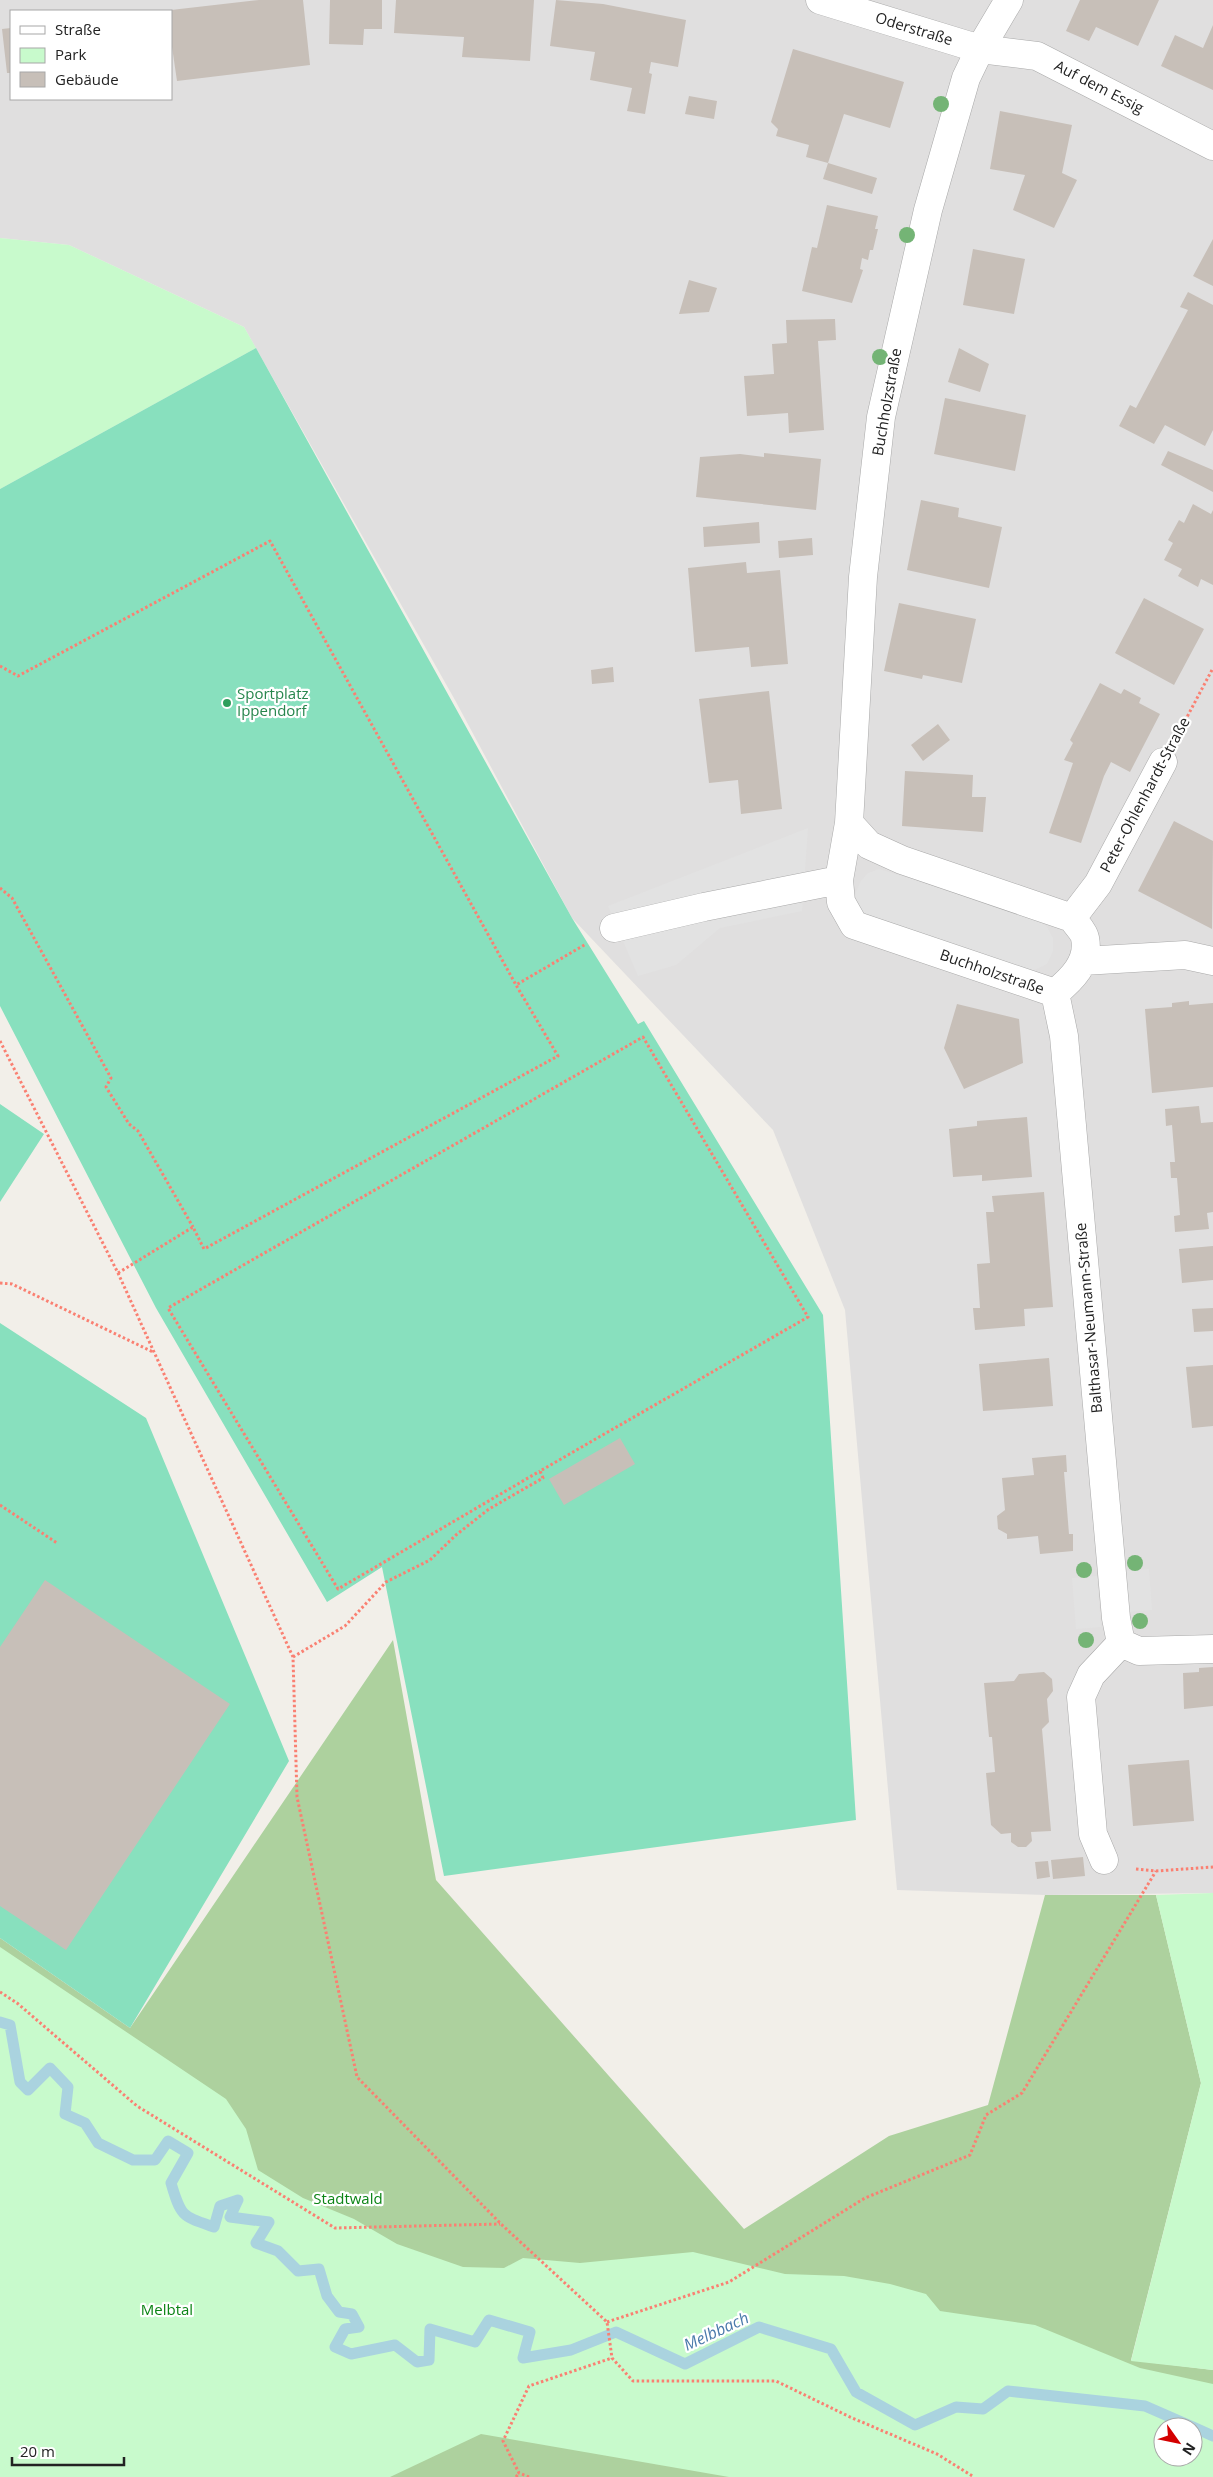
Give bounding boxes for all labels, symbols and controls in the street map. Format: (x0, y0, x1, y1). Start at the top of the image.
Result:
street label: Oderstraße (873, 7, 956, 49)
legend (10, 10, 172, 100)
text: Straße (55, 19, 101, 39)
text: Park (55, 44, 86, 64)
street label: Auf dem Essig (1051, 55, 1147, 117)
text: Gebäude (55, 69, 119, 89)
street label: Buchholzstraße (867, 346, 905, 457)
place label: Sportplatz Ippendorf (237, 683, 309, 720)
marker: Sportplatz Ippendorf (221, 697, 233, 709)
street label: Peter-Ohlenhardt-Straße (1095, 713, 1194, 876)
street label: Buchholzstraße (938, 944, 1047, 998)
street label: Balthasar-Neumann-Straße (1070, 1222, 1106, 1414)
park label: Stadtwald (313, 2188, 383, 2208)
park label: Melbtal (141, 2299, 193, 2319)
water label: Melbbach (680, 2306, 752, 2356)
north arrow (1153, 2417, 1203, 2467)
scale bar (12, 2434, 125, 2466)
text: N (1178, 2439, 1200, 2459)
text: 20 m (20, 2441, 55, 2461)

